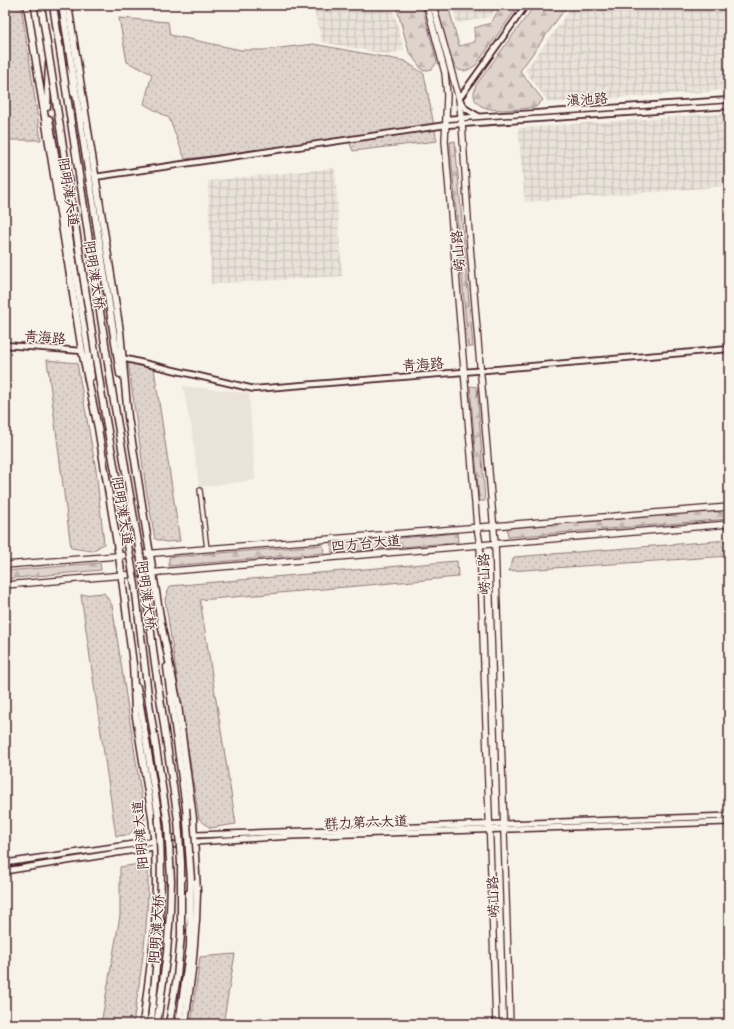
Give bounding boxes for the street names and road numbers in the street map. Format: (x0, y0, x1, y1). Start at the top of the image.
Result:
street label: 滇池路 (565, 86, 609, 113)
street label: 阳明滩大道 (51, 156, 86, 229)
street label: 崂山路 (444, 229, 473, 273)
street label: 阳明滩大桥 (77, 239, 112, 312)
street label: 青海路 (23, 323, 67, 352)
street label: 青海路 (401, 351, 445, 378)
street label: 阳明滩大道 (105, 475, 140, 548)
street label: 四方台大道 (330, 528, 402, 559)
street label: 崂山路 (471, 553, 498, 595)
street label: 阳明滩大桥 (129, 559, 164, 631)
street label: 阳明滩大道 (125, 799, 156, 871)
street label: 群力第六大道 (324, 809, 408, 836)
street label: 崂山路 (480, 876, 507, 918)
street label: 阳明滩大桥 (142, 893, 171, 965)

